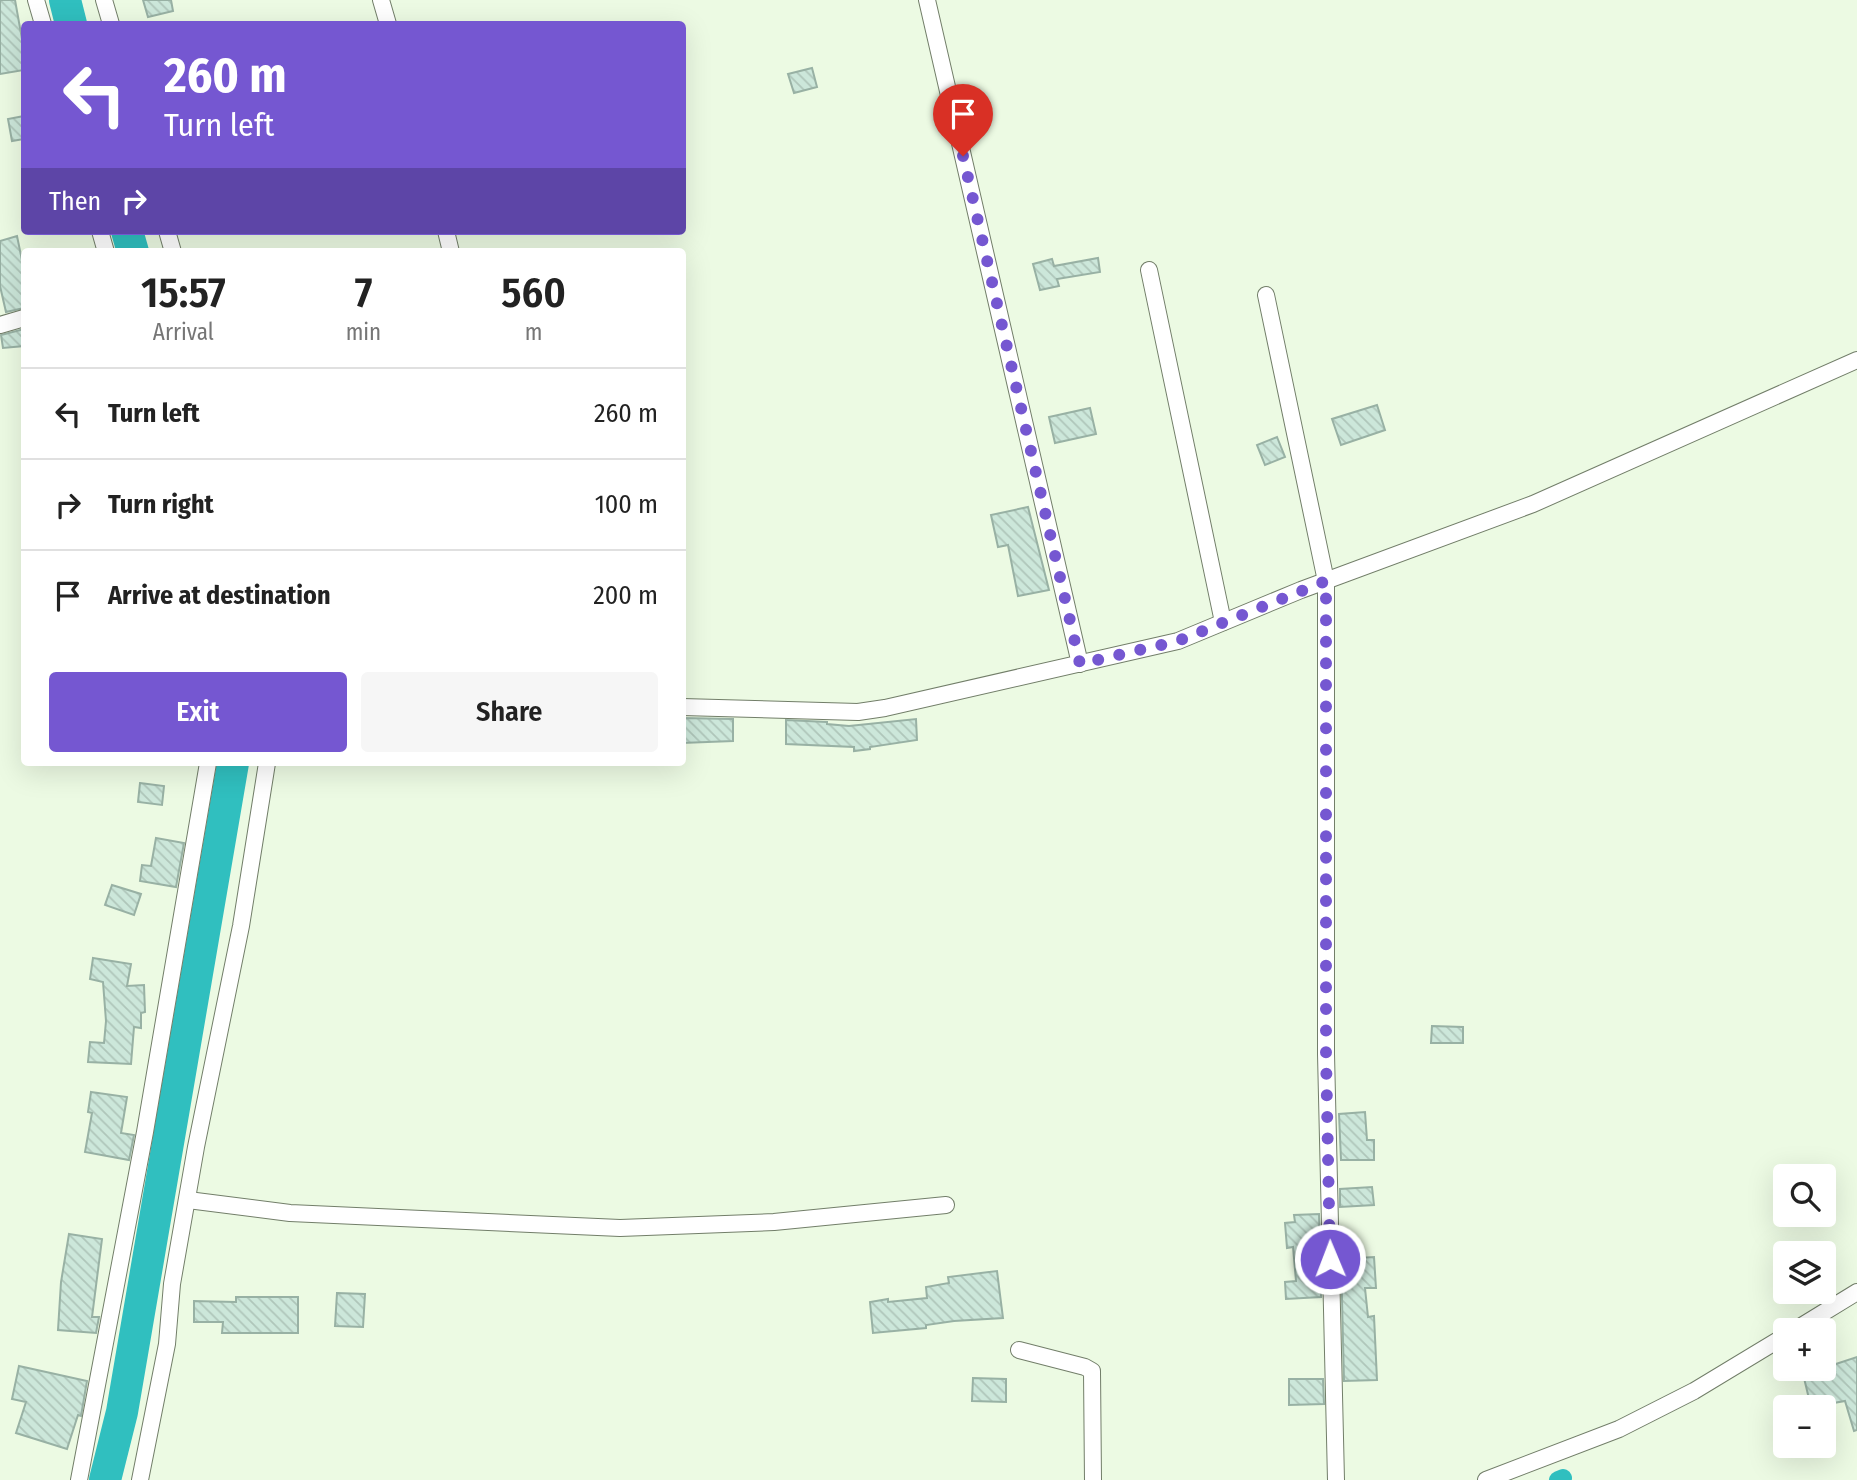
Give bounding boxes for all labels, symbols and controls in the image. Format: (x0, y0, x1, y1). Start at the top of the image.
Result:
text: 260 m (164, 46, 287, 105)
icon: left (49, 49, 140, 140)
pin (933, 84, 993, 156)
icon: arrive (944, 95, 982, 133)
text: Turn left (164, 106, 274, 144)
icon: right (115, 182, 153, 220)
text: Then (49, 186, 101, 217)
text: 15:57 (141, 268, 226, 318)
text: 7 (355, 268, 372, 318)
text: 560 (501, 268, 566, 318)
text: Arrival (153, 318, 214, 346)
text: min (346, 318, 381, 346)
text: m (525, 318, 542, 346)
icon: left (49, 395, 87, 433)
text: Turn left (108, 398, 200, 429)
text: 260 m (594, 398, 658, 429)
icon: right (49, 486, 87, 524)
text: Turn right (108, 489, 214, 520)
text: 100 m (595, 489, 658, 520)
icon: arrive (49, 577, 87, 615)
text: Arrive at destination (108, 580, 331, 611)
text: 200 m (593, 580, 658, 611)
button: Exit (49, 672, 347, 752)
button: Share (361, 672, 658, 752)
map controls (1773, 1164, 1836, 1458)
button: search (1773, 1164, 1836, 1227)
position arrow (1293, 1222, 1367, 1296)
button: layers (1773, 1241, 1836, 1304)
button: + (1773, 1318, 1836, 1381)
button: − (1773, 1395, 1836, 1458)

